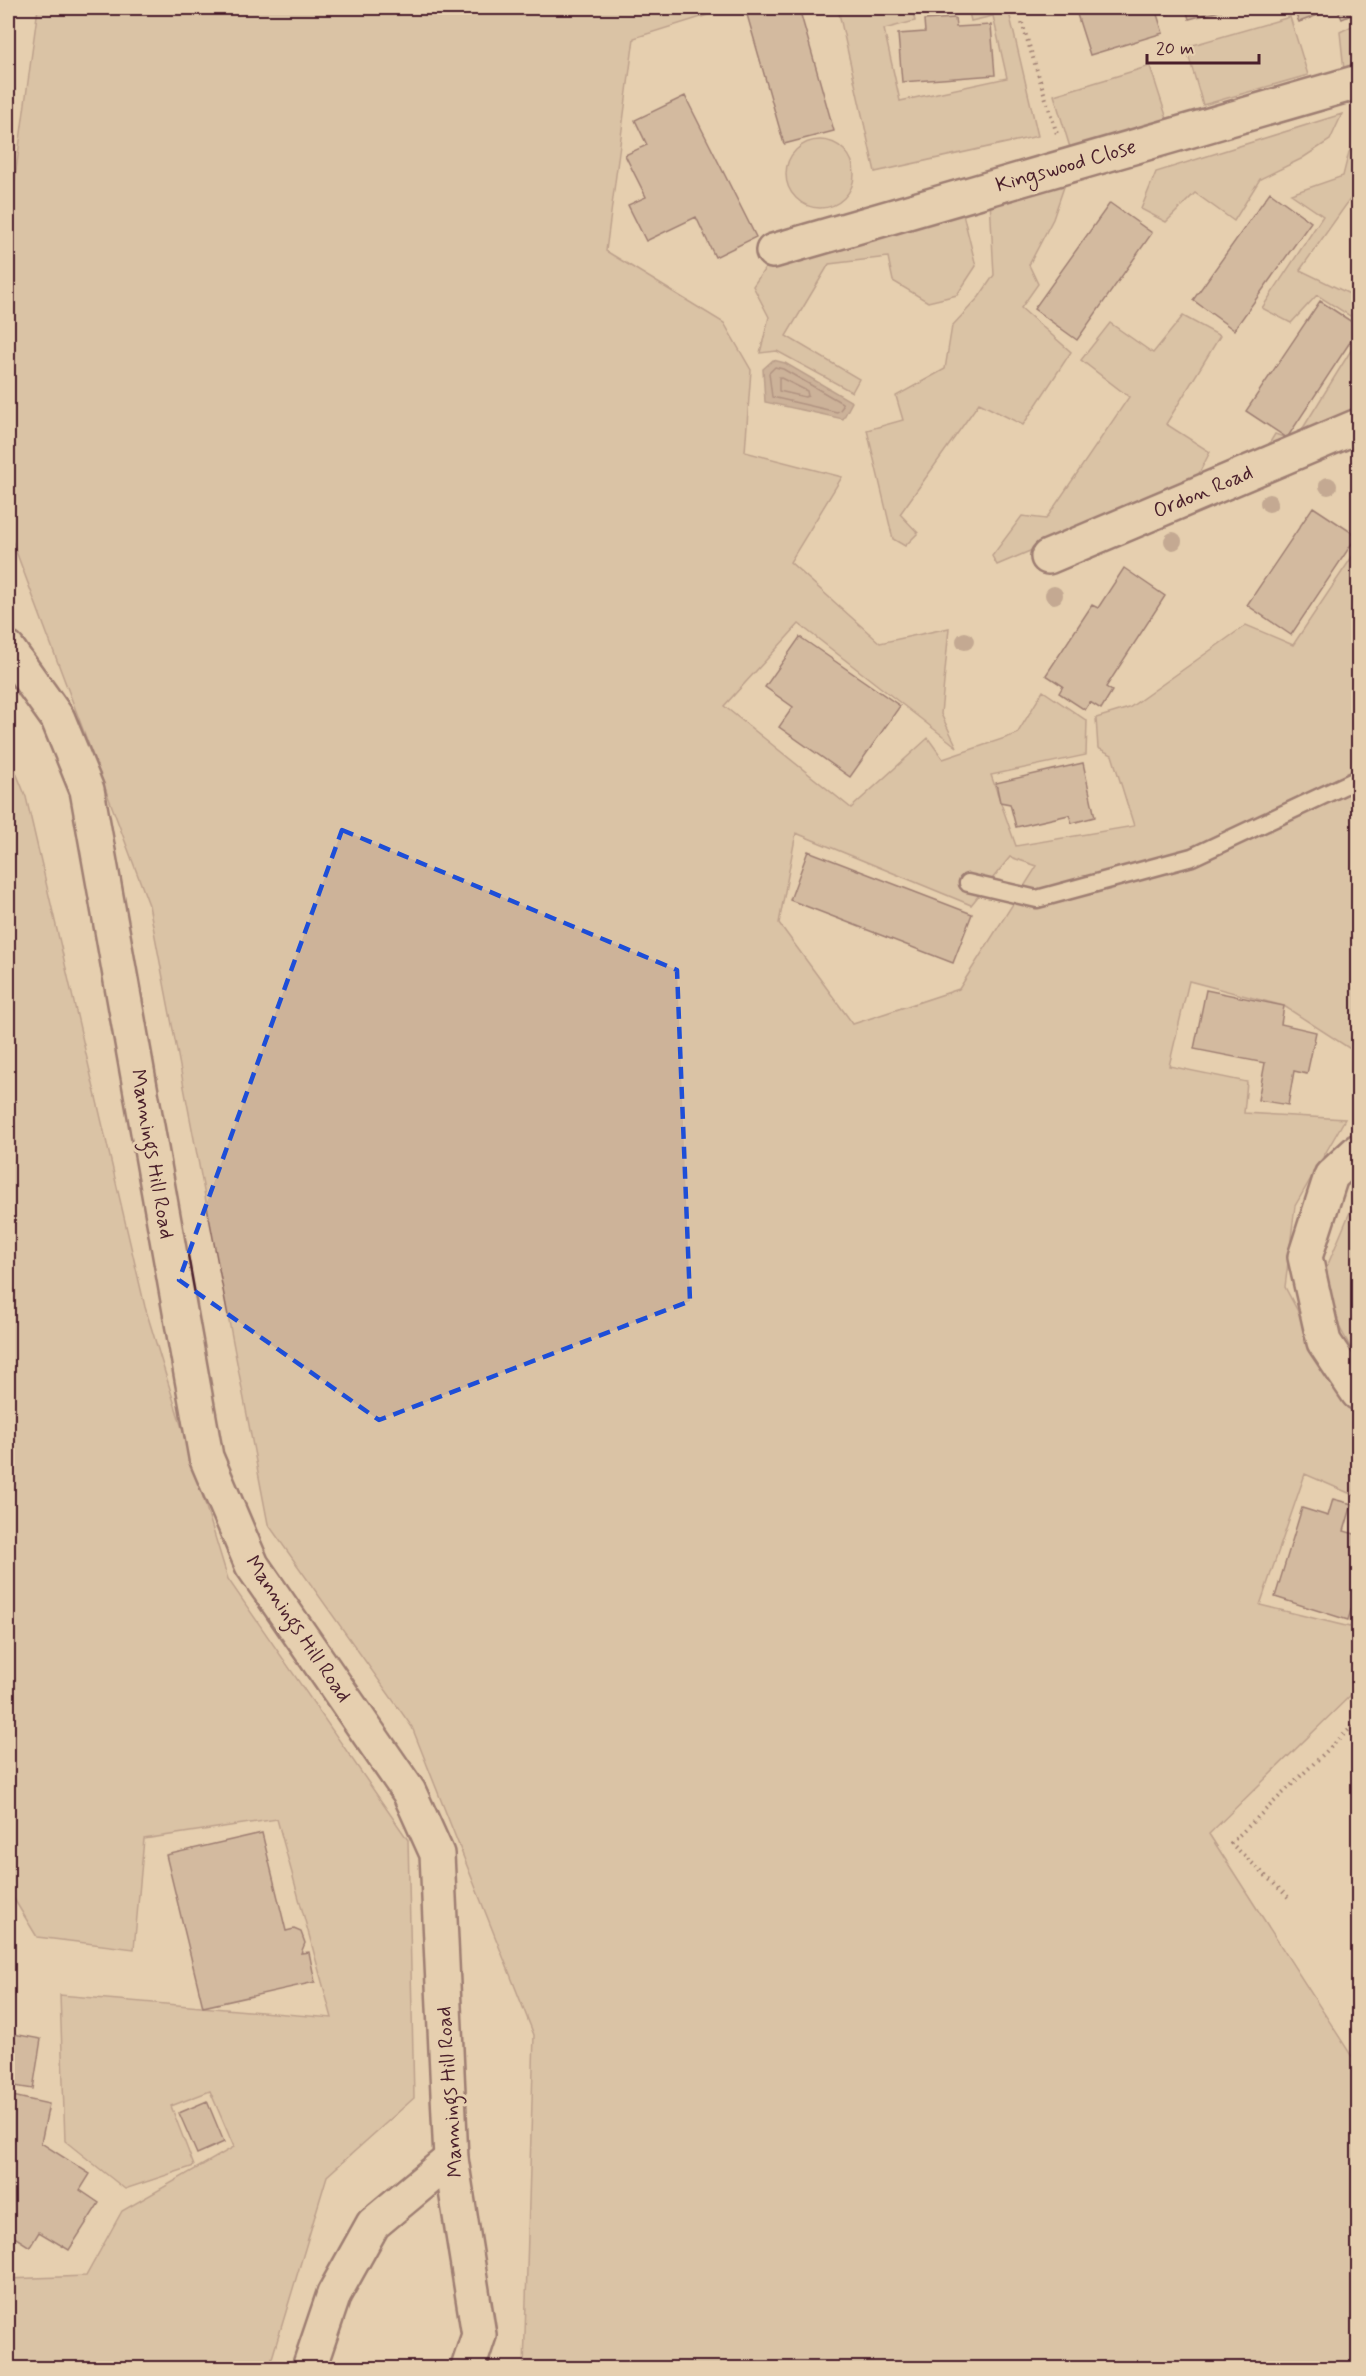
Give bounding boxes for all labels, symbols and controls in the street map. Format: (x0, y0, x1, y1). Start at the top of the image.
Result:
scale bar (1147, 27, 1260, 65)
text: 20 m (1156, 37, 1194, 61)
street label: Kingswood Close (993, 133, 1140, 200)
street label: Ordon Road (1149, 458, 1257, 526)
street label: Mannings Hill Road (121, 1067, 181, 1241)
street label: Mannings Hill Road (237, 1550, 358, 1709)
street label: Mannings Hill Road (430, 2005, 472, 2179)

